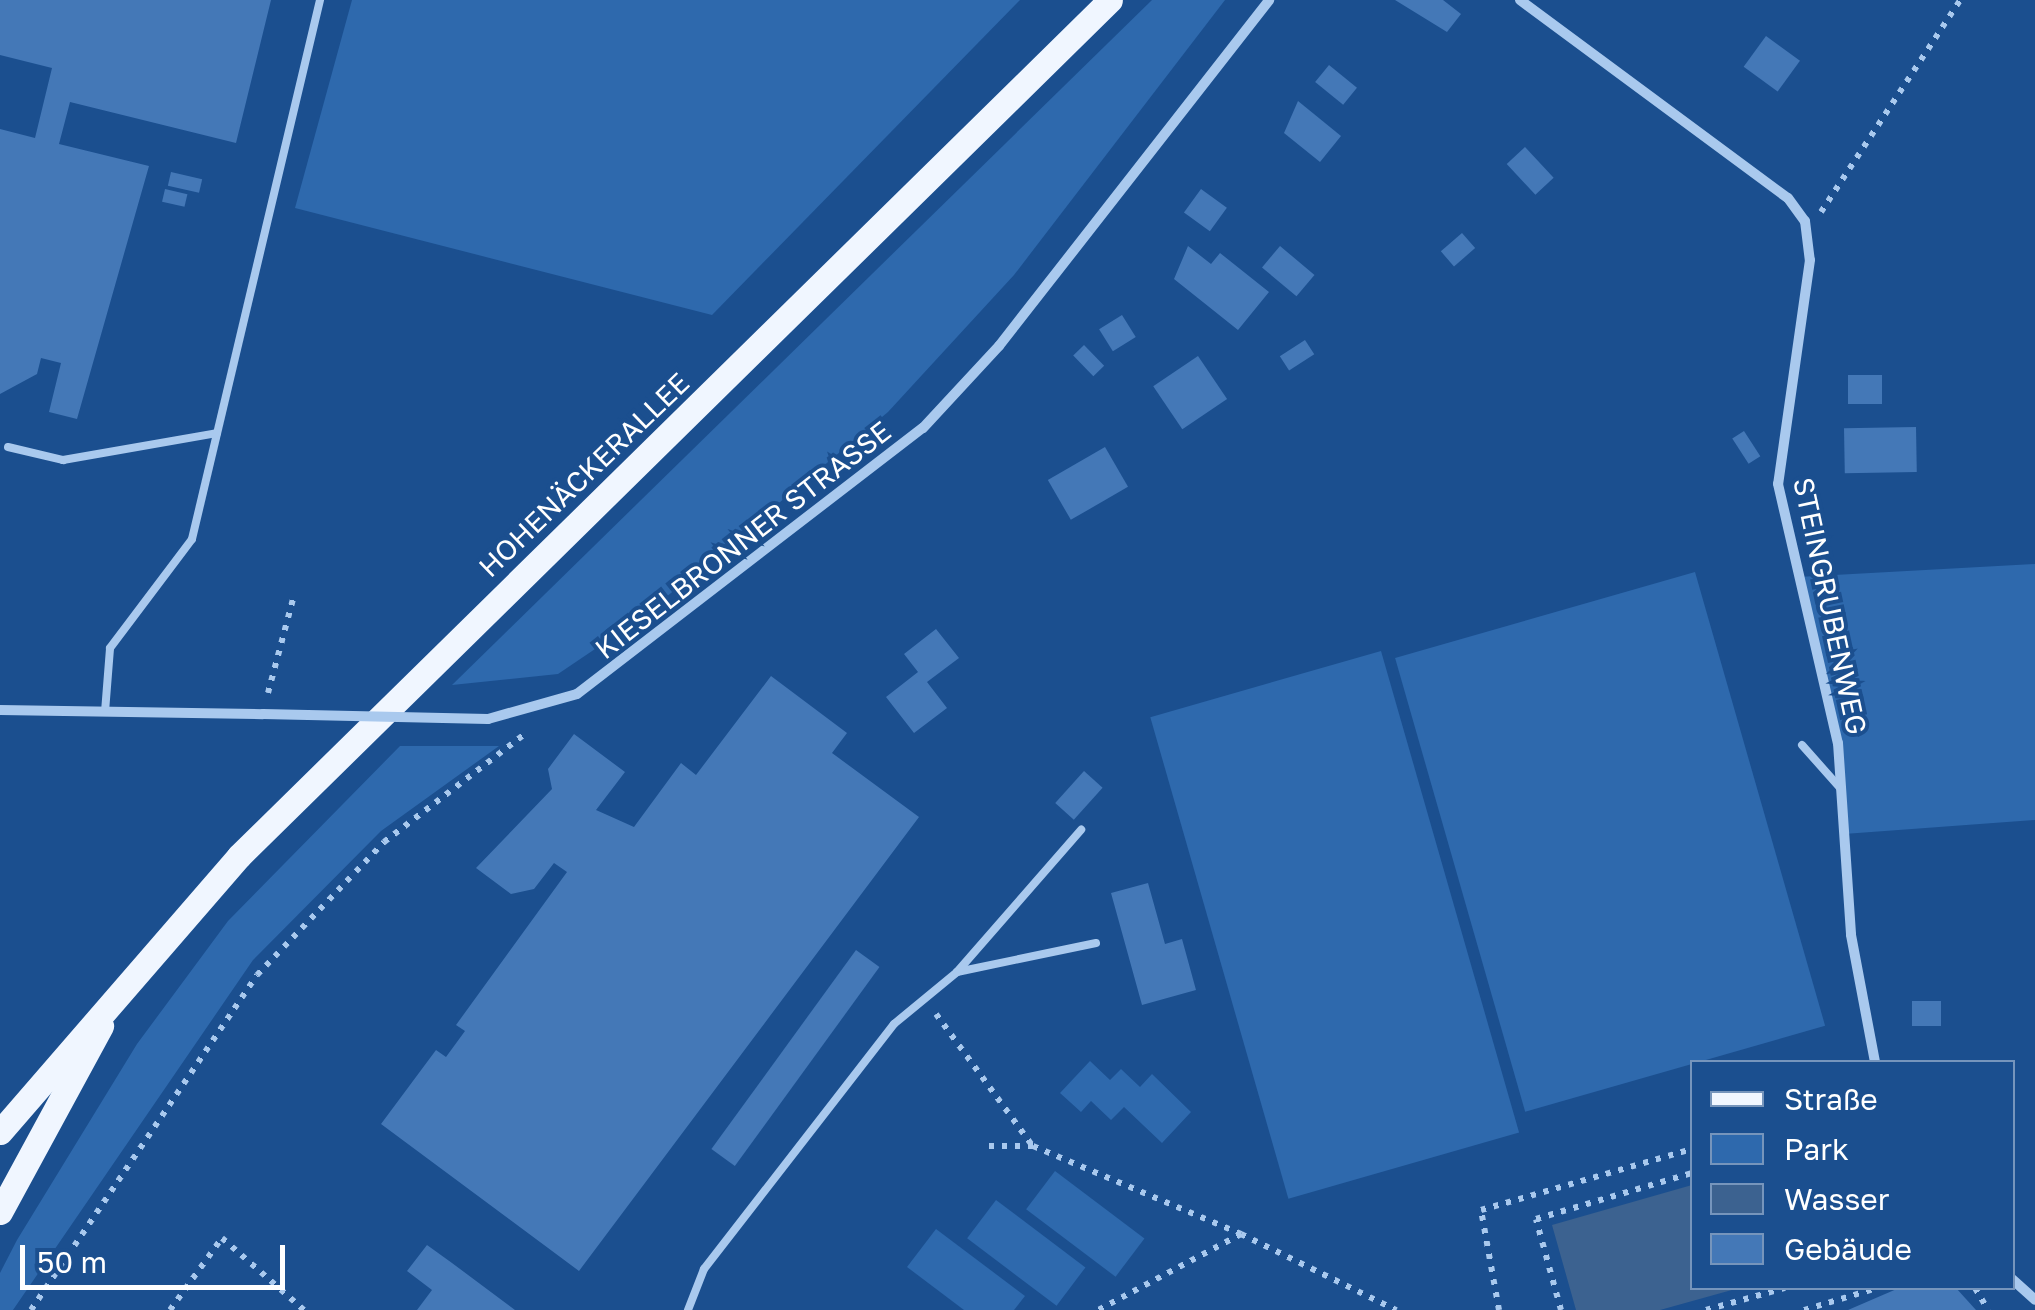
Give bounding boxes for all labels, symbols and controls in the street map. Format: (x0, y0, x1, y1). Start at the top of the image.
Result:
street label: HOHENÄCKERALLEE (472, 366, 696, 584)
street label: KIESELBRONNER STRASSE (589, 414, 897, 666)
street label: STEINGRUBENWEG (1786, 474, 1874, 738)
legend (1690, 1060, 2015, 1290)
text: Straße (1784, 1081, 1878, 1117)
text: Park (1784, 1131, 1849, 1167)
text: Wasser (1784, 1181, 1889, 1217)
scale bar (25, 1225, 290, 1287)
text: Gebäude (1784, 1231, 1912, 1267)
text: 50 m (37, 1244, 107, 1280)

